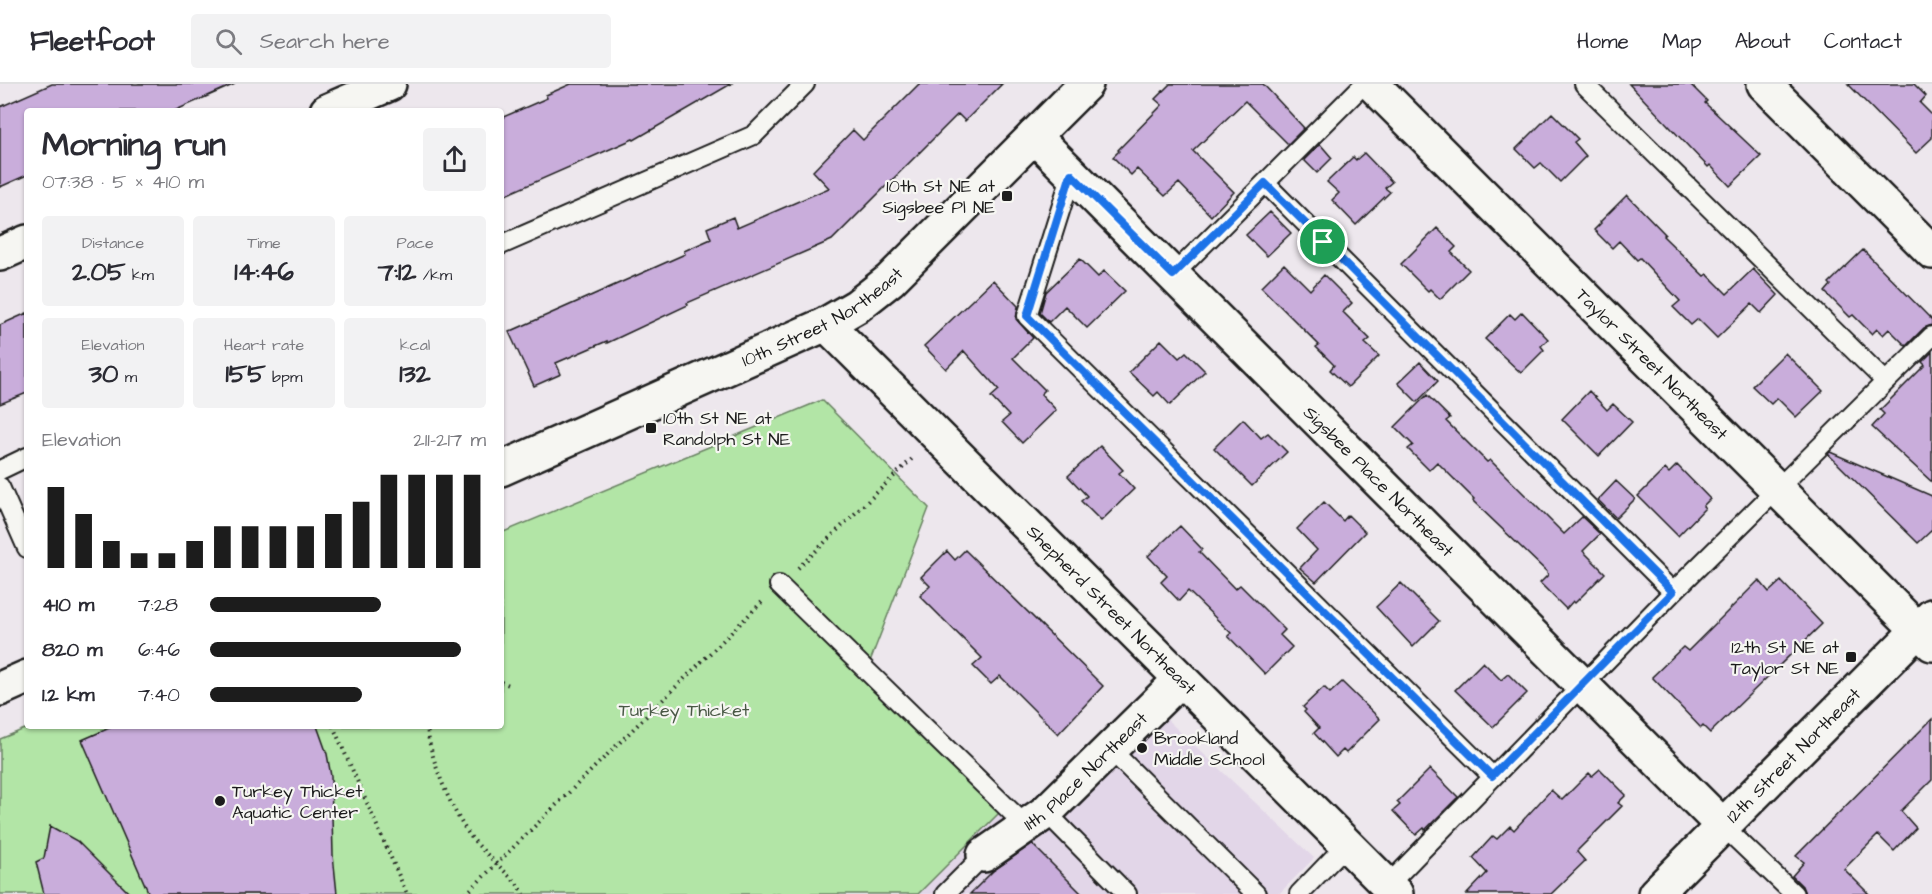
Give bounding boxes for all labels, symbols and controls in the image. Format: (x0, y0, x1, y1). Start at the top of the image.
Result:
search box (191, 14, 611, 68)
text: Fleetfoot (30, 22, 155, 61)
icon: search (212, 25, 245, 58)
text: Search here (260, 26, 390, 57)
text: Home (1577, 27, 1629, 56)
text: Map (1662, 27, 1702, 56)
text: About (1735, 27, 1791, 56)
text: Contact (1824, 27, 1902, 56)
text: Morning run (42, 122, 226, 168)
button: share (423, 128, 486, 191)
text: 07:38 · 5 × 410 m (42, 168, 204, 196)
place label: 10th St NE at Sigsbee Pl NE (882, 174, 996, 221)
marker: 10th St NE at Sigsbee Pl NE (1000, 189, 1014, 203)
pin (1297, 216, 1348, 267)
icon: arrive (1306, 225, 1339, 258)
text: Distance (82, 232, 144, 254)
text: Time (247, 232, 281, 254)
text: Pace (396, 232, 434, 254)
text: 2.05 (72, 254, 125, 290)
text: 14:46 (234, 254, 294, 290)
text: 7:12 (378, 254, 416, 290)
street label: 10th Street Northeast (738, 261, 909, 373)
text: km (125, 264, 154, 286)
text: /km (416, 264, 452, 286)
street label: Taylor Street Northeast (1570, 282, 1734, 446)
text: Elevation (82, 334, 144, 356)
text: Heart rate (224, 334, 304, 356)
text: kcal (400, 334, 430, 356)
text: 30 (89, 356, 118, 392)
text: 155 (226, 356, 266, 392)
text: 132 (399, 356, 431, 392)
text: m (118, 366, 137, 388)
text: bpm (266, 366, 302, 388)
street label: Sigsbee Place Northeast (1298, 400, 1460, 563)
place label: 10th St NE at Randolph St NE (663, 406, 791, 452)
marker: 10th St NE at Randolph St NE (644, 421, 658, 435)
text: Elevation (42, 426, 121, 454)
text: 211–217 m (413, 426, 486, 454)
street label: Shepherd Street Northeast (1021, 519, 1203, 701)
text: 410 m (42, 591, 94, 619)
text: 7:28 (138, 591, 178, 619)
place label: 12th St NE at Taylor St NE (1731, 635, 1840, 682)
text: 820 m (42, 636, 103, 664)
text: 6:46 (138, 636, 180, 664)
marker: 12th St NE at Taylor St NE (1844, 650, 1858, 664)
text: 1.2 km (42, 681, 95, 709)
text: 7:40 (138, 681, 180, 709)
street label: 12th Street Northeast (1720, 681, 1867, 828)
park label: Turkey Thicket (619, 698, 750, 724)
street label: 11th Place Northeast (1018, 706, 1154, 836)
place label: Brookland Middle School (1154, 726, 1265, 772)
marker: Brookland Middle School (1135, 741, 1149, 755)
place label: Turkey Thicket Aquatic Center (232, 779, 363, 825)
marker: Turkey Thicket Aquatic Center (213, 794, 227, 808)

